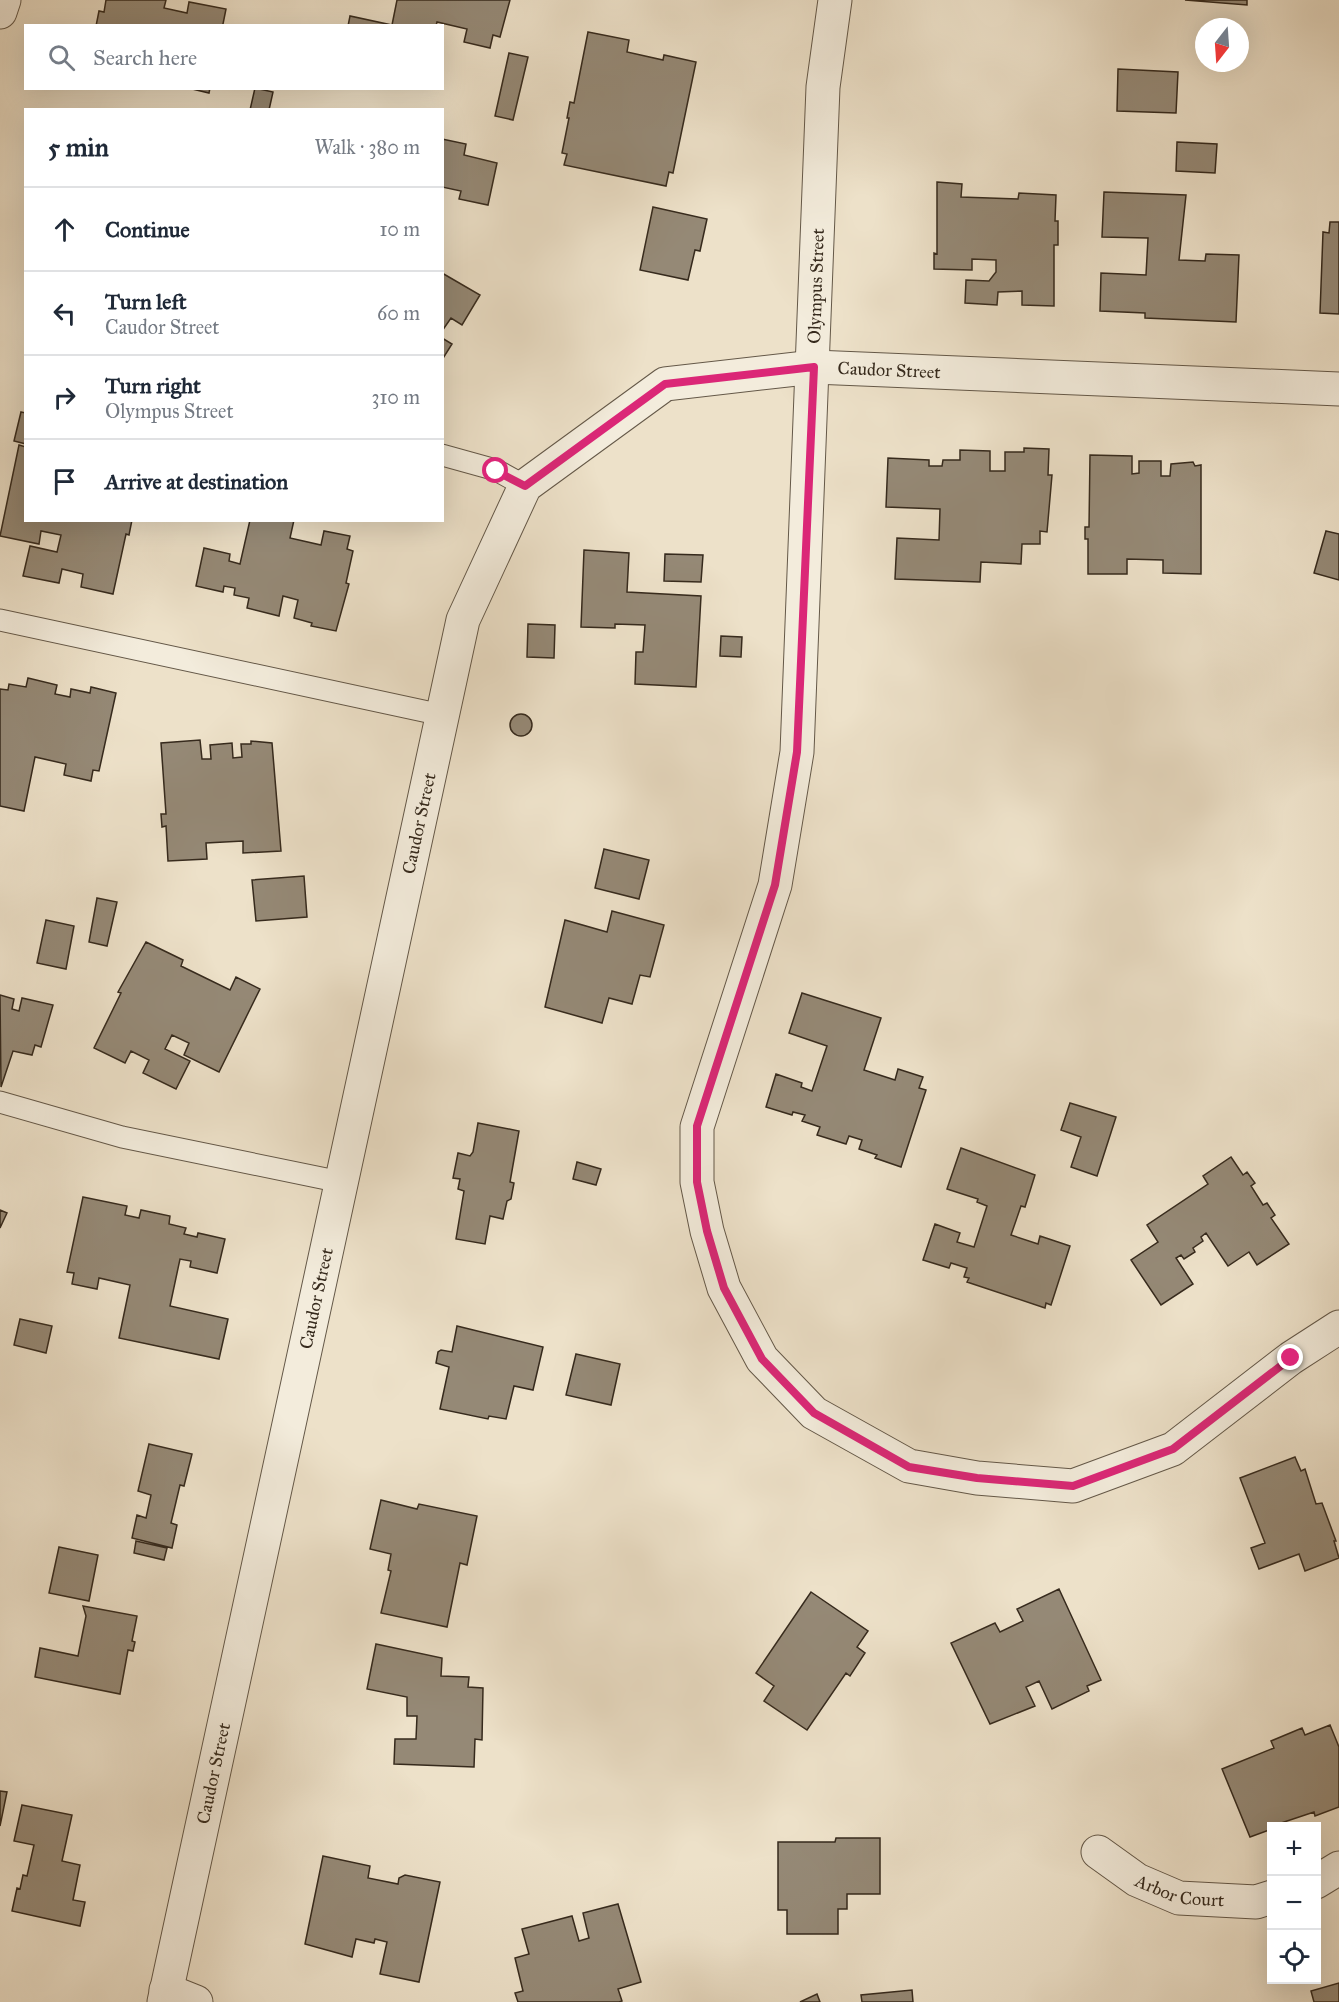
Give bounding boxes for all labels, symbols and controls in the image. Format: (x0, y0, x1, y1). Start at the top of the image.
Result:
north arrow (1195, 18, 1249, 72)
search box (24, 24, 444, 90)
icon: search (45, 41, 78, 74)
text: Search here (93, 44, 197, 71)
text: 5 min (48, 131, 109, 163)
text: Walk · 380 m (314, 135, 420, 159)
icon: ahead (48, 213, 81, 246)
text: Continue (105, 216, 190, 243)
text: 10 m (379, 217, 420, 241)
street label: Olympus Street (803, 227, 829, 344)
text: Turn left (105, 288, 187, 315)
icon: left (48, 297, 81, 330)
text: 60 m (377, 301, 420, 325)
text: Caudor Street (105, 315, 219, 339)
street label: Caudor Street (837, 357, 942, 383)
text: Turn right (105, 372, 201, 399)
icon: right (48, 381, 81, 414)
text: 310 m (371, 385, 420, 409)
text: Olympus Street (105, 399, 233, 423)
route start (482, 457, 508, 483)
icon: arrive (48, 465, 81, 498)
text: Arrive at destination (105, 468, 288, 495)
street label: Caudor Street (397, 770, 441, 876)
street label: Caudor Street (295, 1245, 338, 1351)
route end (1277, 1344, 1303, 1370)
street label: Caudor Street (192, 1720, 235, 1826)
map controls (1267, 1822, 1321, 1984)
button: + (1267, 1822, 1321, 1876)
street label: Arbor Court (1131, 1869, 1225, 1911)
button: − (1267, 1876, 1321, 1930)
button: locate (1267, 1930, 1321, 1984)

